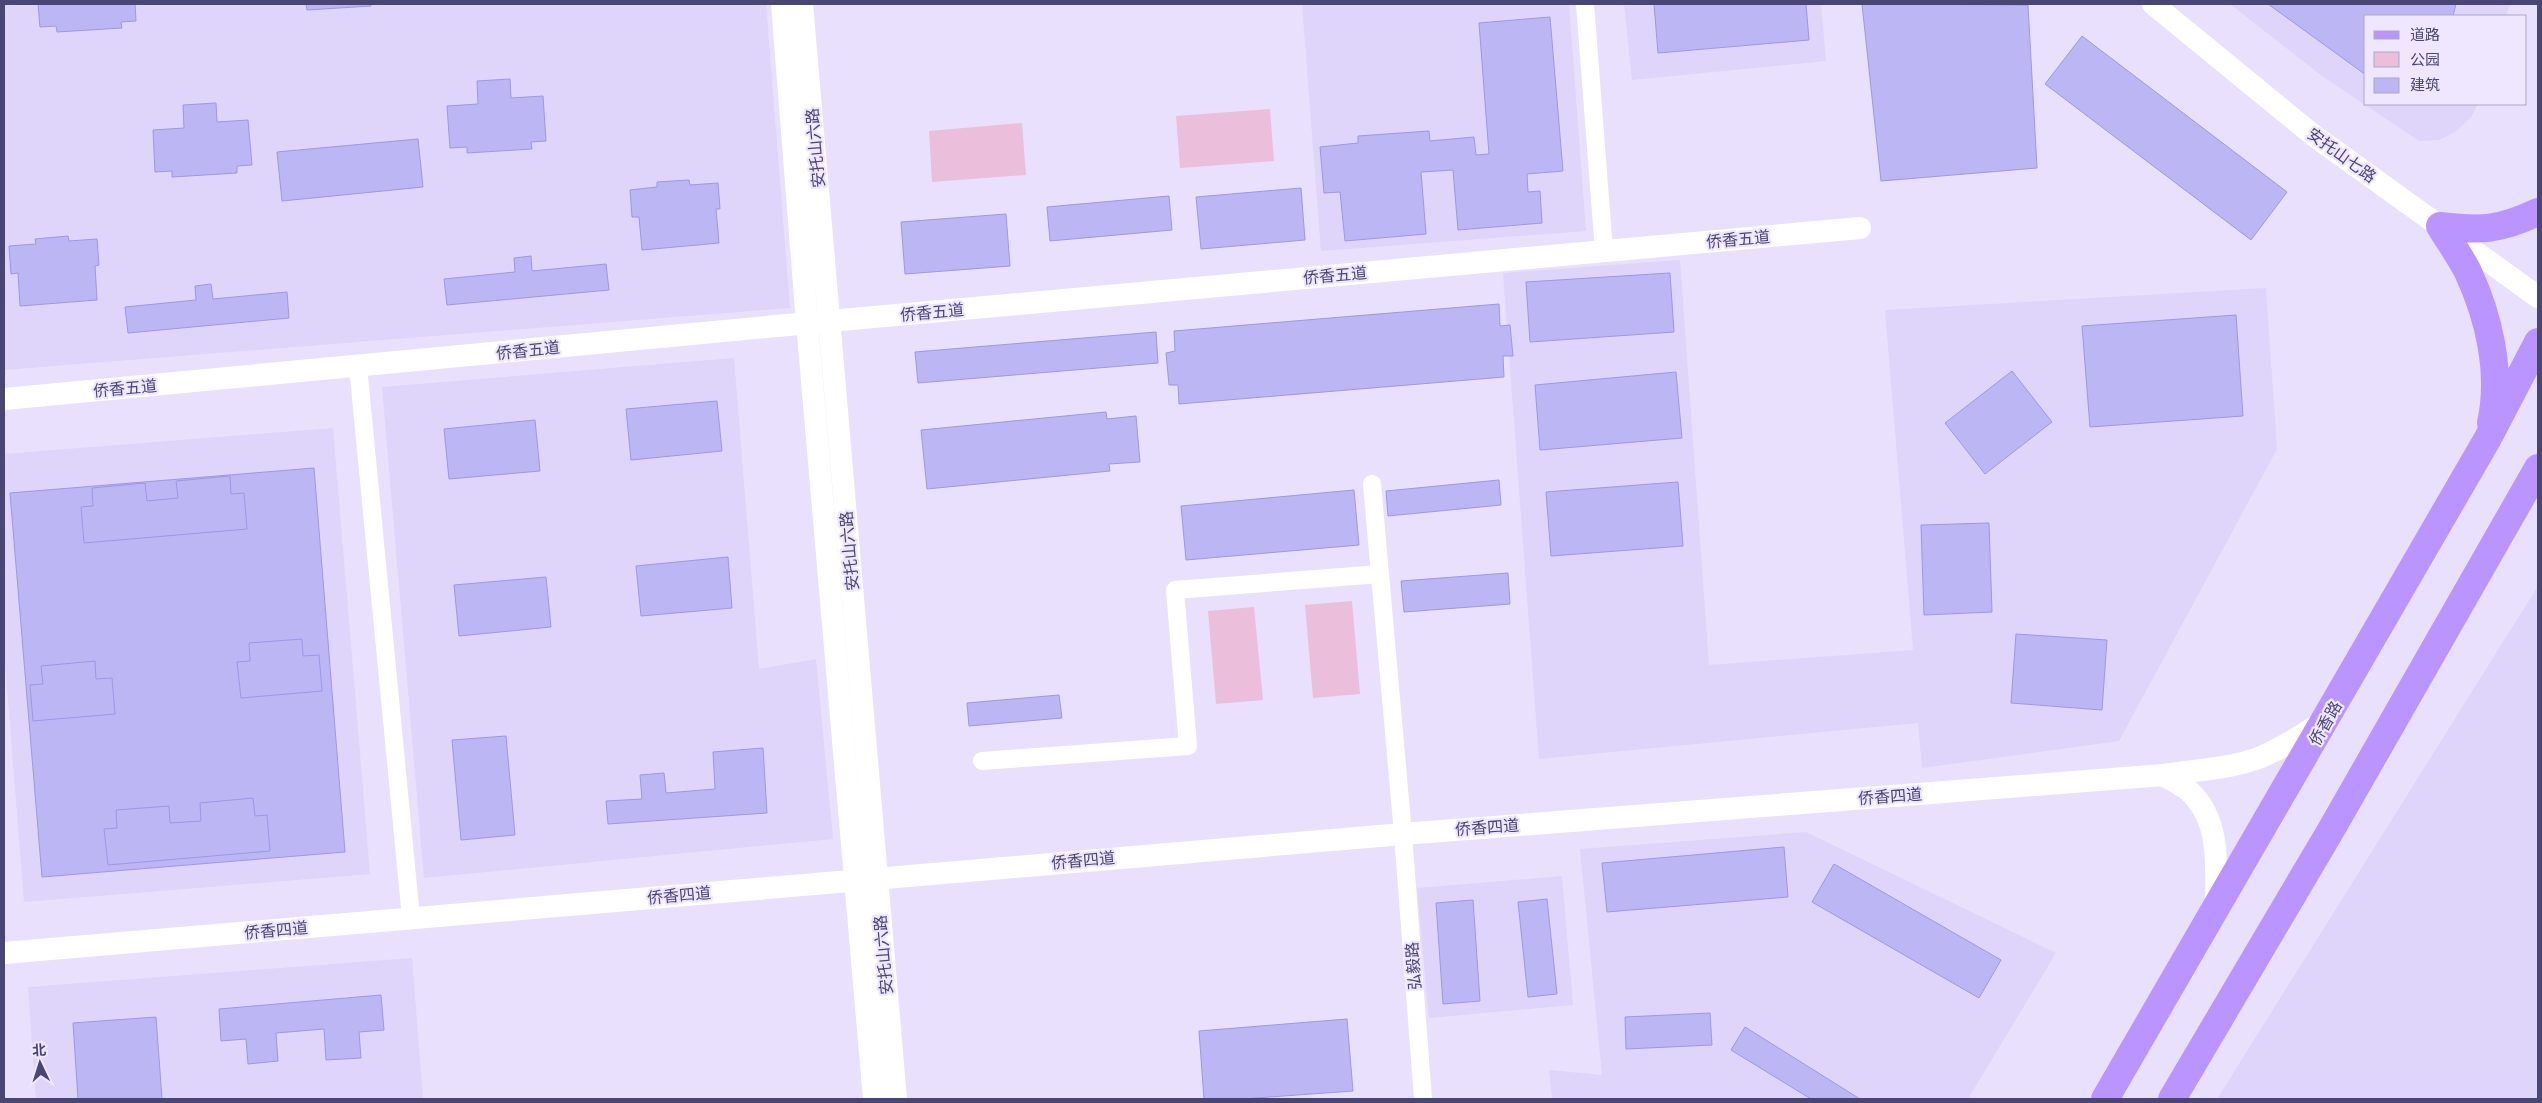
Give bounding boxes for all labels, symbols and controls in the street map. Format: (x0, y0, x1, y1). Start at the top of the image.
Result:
legend (2364, 15, 2527, 105)
text: 道路 (2410, 25, 2440, 45)
text: 公园 (2410, 50, 2440, 70)
text: 建筑 (2410, 75, 2440, 95)
street label: 安托山六路 (802, 107, 829, 189)
street label: 安托山七路 (2303, 123, 2380, 187)
street label: 侨香五道 (1705, 226, 1771, 253)
street label: 侨香五道 (1302, 262, 1368, 289)
street label: 侨香五道 (899, 299, 965, 326)
street label: 侨香五道 (495, 337, 561, 364)
street label: 侨香五道 (92, 375, 158, 402)
street label: 安托山六路 (836, 510, 863, 592)
street label: 侨香路 (2304, 697, 2347, 749)
street label: 侨香四道 (1857, 784, 1923, 809)
street label: 侨香四道 (1454, 815, 1520, 840)
street label: 侨香四道 (1050, 847, 1116, 874)
street label: 侨香四道 (646, 882, 712, 909)
street label: 安托山六路 (870, 914, 897, 996)
street label: 侨香四道 (243, 917, 309, 944)
street label: 弘毅路 (1401, 941, 1426, 991)
north arrow (15, 1038, 65, 1088)
text: 北 (31, 1041, 47, 1059)

